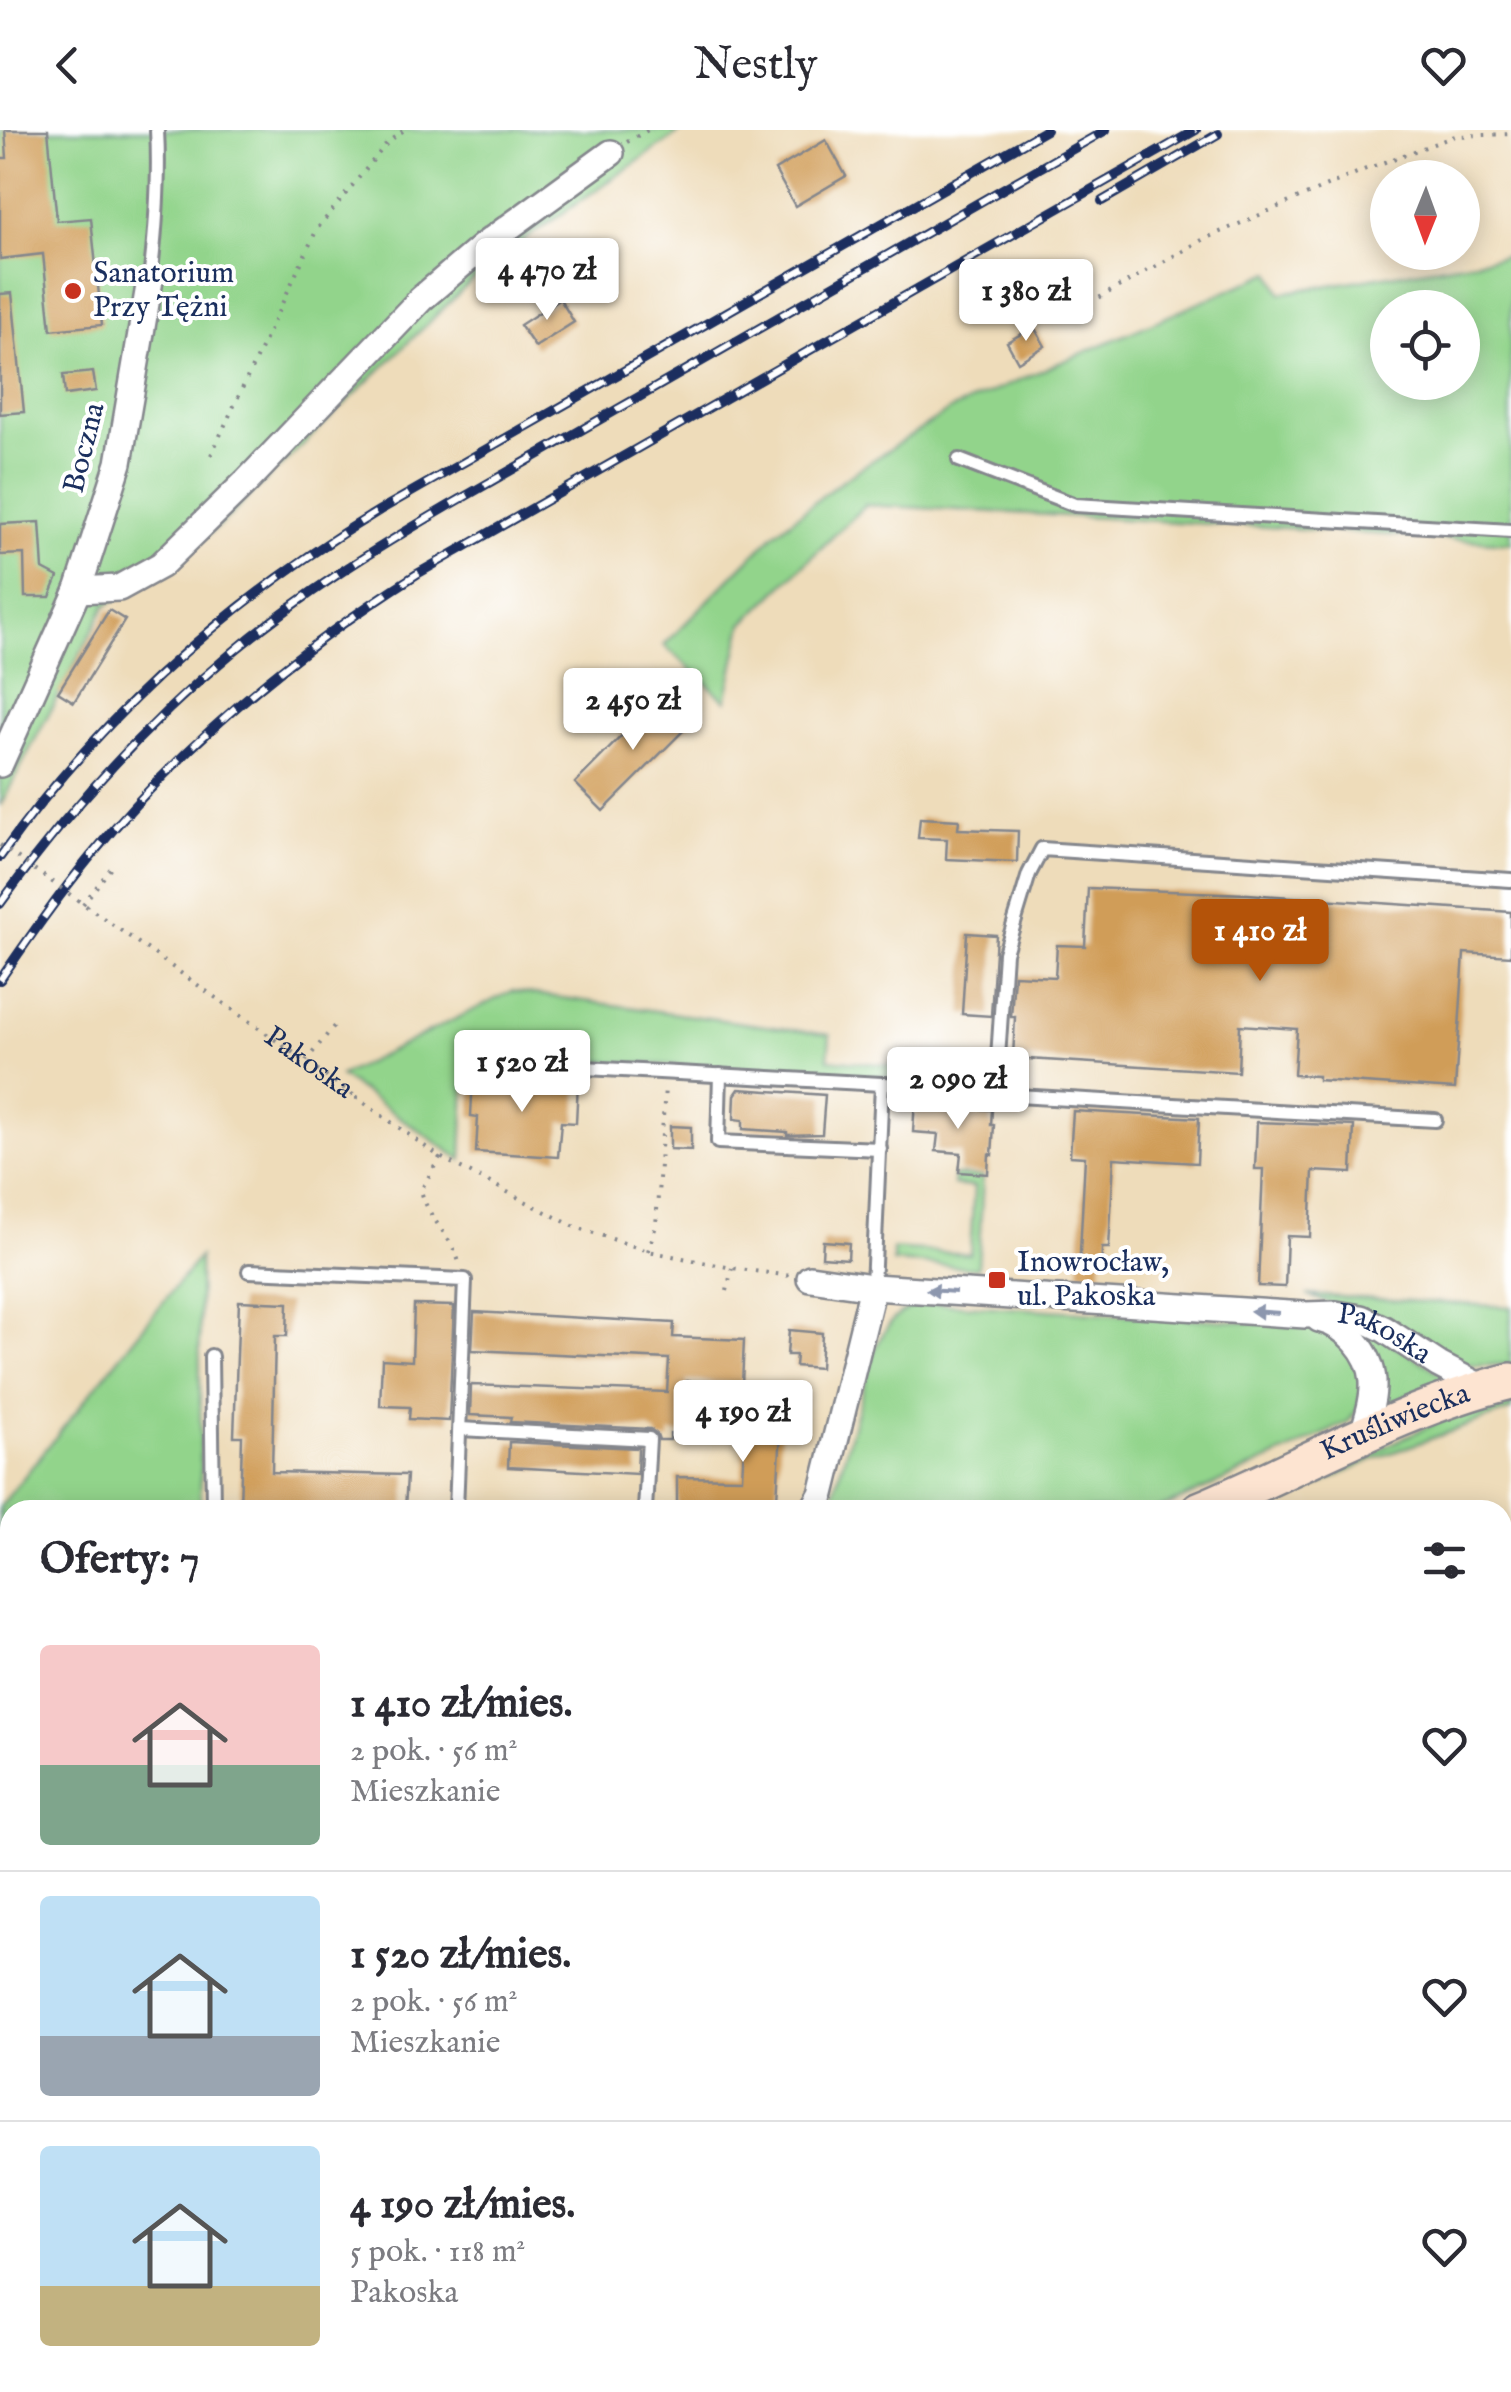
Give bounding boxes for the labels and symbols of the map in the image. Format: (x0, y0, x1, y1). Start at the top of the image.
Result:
north arrow (1370, 160, 1480, 270)
pin: 4 470 zł (444, 238, 650, 323)
place label: Sanatorium Przy Tężni (93, 255, 234, 327)
pin: 1 380 zł (923, 259, 1129, 344)
marker: Sanatorium Przy Tężni (62, 280, 84, 302)
street label: Boczna (55, 399, 115, 497)
pin: 2 450 zł (530, 668, 736, 753)
pin: 1 410 zł (1157, 899, 1363, 984)
street label: Pakoska (256, 1019, 361, 1108)
pin: 1 520 zł (419, 1030, 625, 1115)
pin: 2 090 zł (855, 1047, 1061, 1132)
place label: Inowrocław, ul. Pakoska (1017, 1244, 1169, 1316)
marker: Inowrocław, ul. Pakoska (986, 1269, 1008, 1291)
one-way arrow (924, 1283, 956, 1299)
street label: Pakoska (1335, 1295, 1438, 1374)
one-way arrow (1248, 1304, 1280, 1320)
street label: Kruśliwiecka (1315, 1375, 1475, 1471)
pin: 4 190 zł (640, 1380, 846, 1465)

